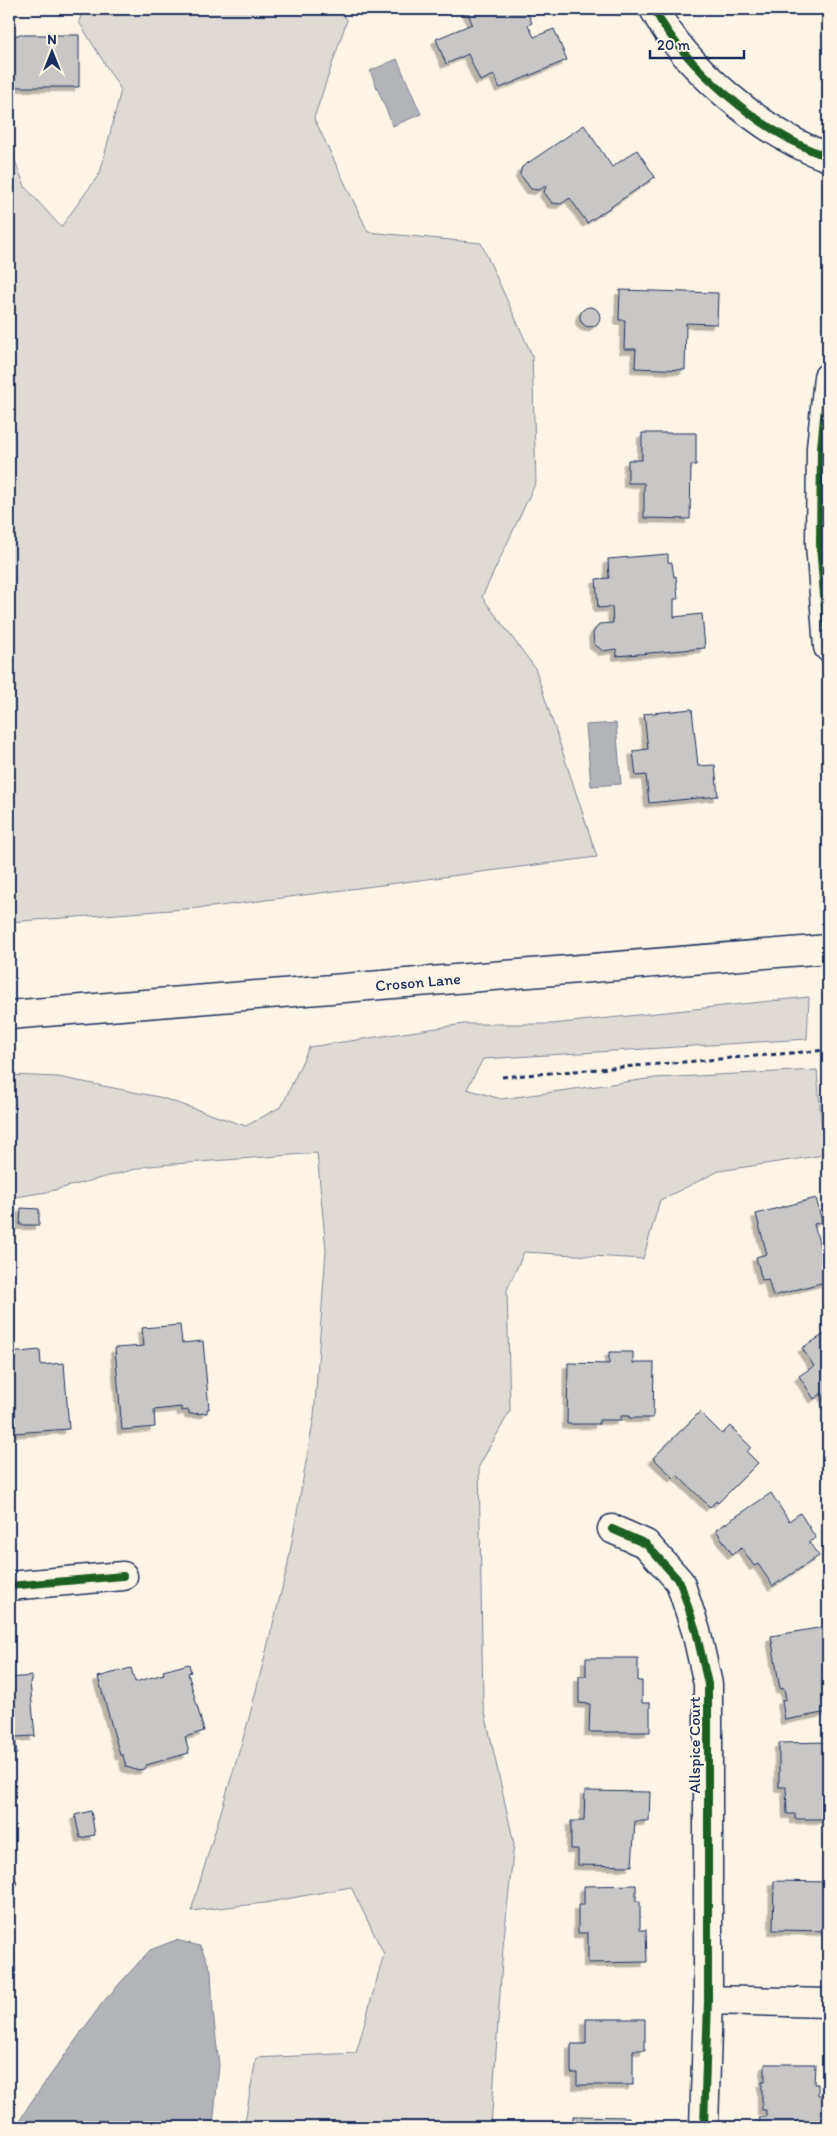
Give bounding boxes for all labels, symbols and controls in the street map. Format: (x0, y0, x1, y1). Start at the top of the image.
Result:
north arrow (28, 28, 78, 78)
scale bar (650, 28, 743, 60)
text: N (47, 31, 57, 48)
text: 20 m (657, 36, 691, 54)
street label: Croson Lane (374, 969, 462, 995)
street label: Allspice Court (685, 1696, 704, 1794)

